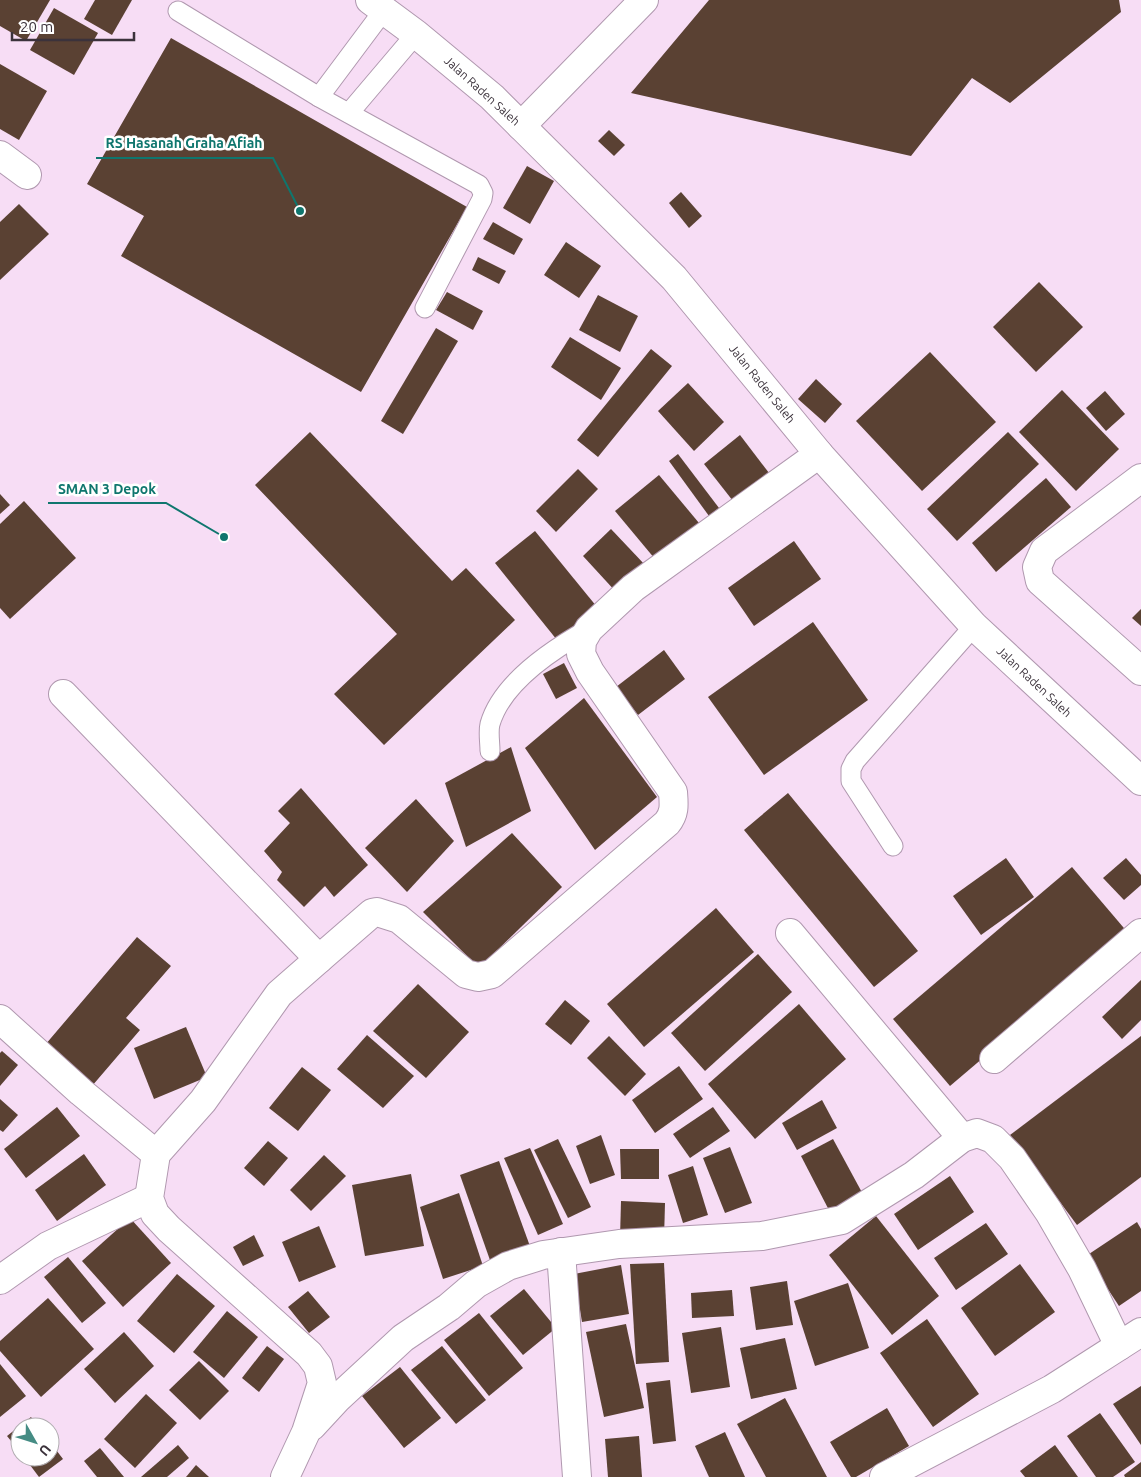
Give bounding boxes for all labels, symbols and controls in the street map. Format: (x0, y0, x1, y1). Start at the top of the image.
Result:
scale bar (12, 10, 135, 42)
text: 20 m (20, 18, 53, 35)
street label: Jalan Raden Saleh (442, 53, 523, 128)
callout: RS Hasanah Graha Afiah (96, 129, 273, 158)
text: RS Hasanah Graha Afiah (105, 135, 263, 151)
street label: Jalan Raden Saleh (727, 342, 798, 425)
callout: SMAN 3 Depok (48, 474, 166, 503)
text: SMAN 3 Depok (58, 481, 156, 497)
street label: Jalan Raden Saleh (994, 644, 1074, 719)
north arrow (10, 1417, 60, 1467)
text: U (36, 1441, 54, 1459)

